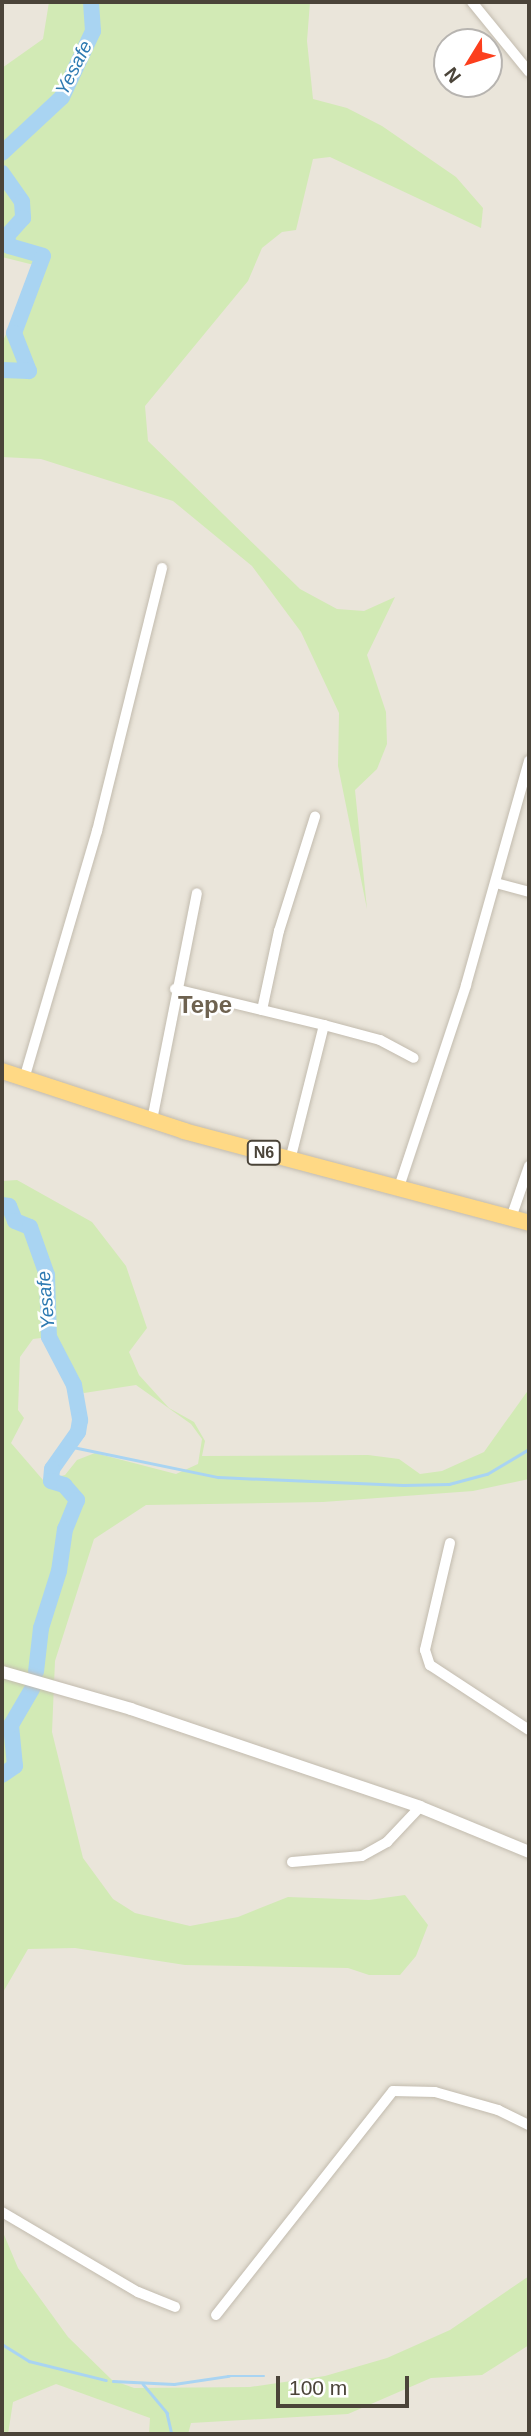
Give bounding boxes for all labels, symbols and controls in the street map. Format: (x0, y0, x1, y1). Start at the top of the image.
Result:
north arrow (433, 28, 503, 98)
water label: Yesafe (51, 37, 97, 99)
text: N (440, 63, 465, 87)
district label: Tepe (178, 991, 232, 1019)
road number: N6 (246, 1140, 282, 1166)
water label: Yesafe (32, 1270, 60, 1330)
scale bar (279, 2362, 412, 2406)
text: 100 m (289, 2376, 347, 2399)

